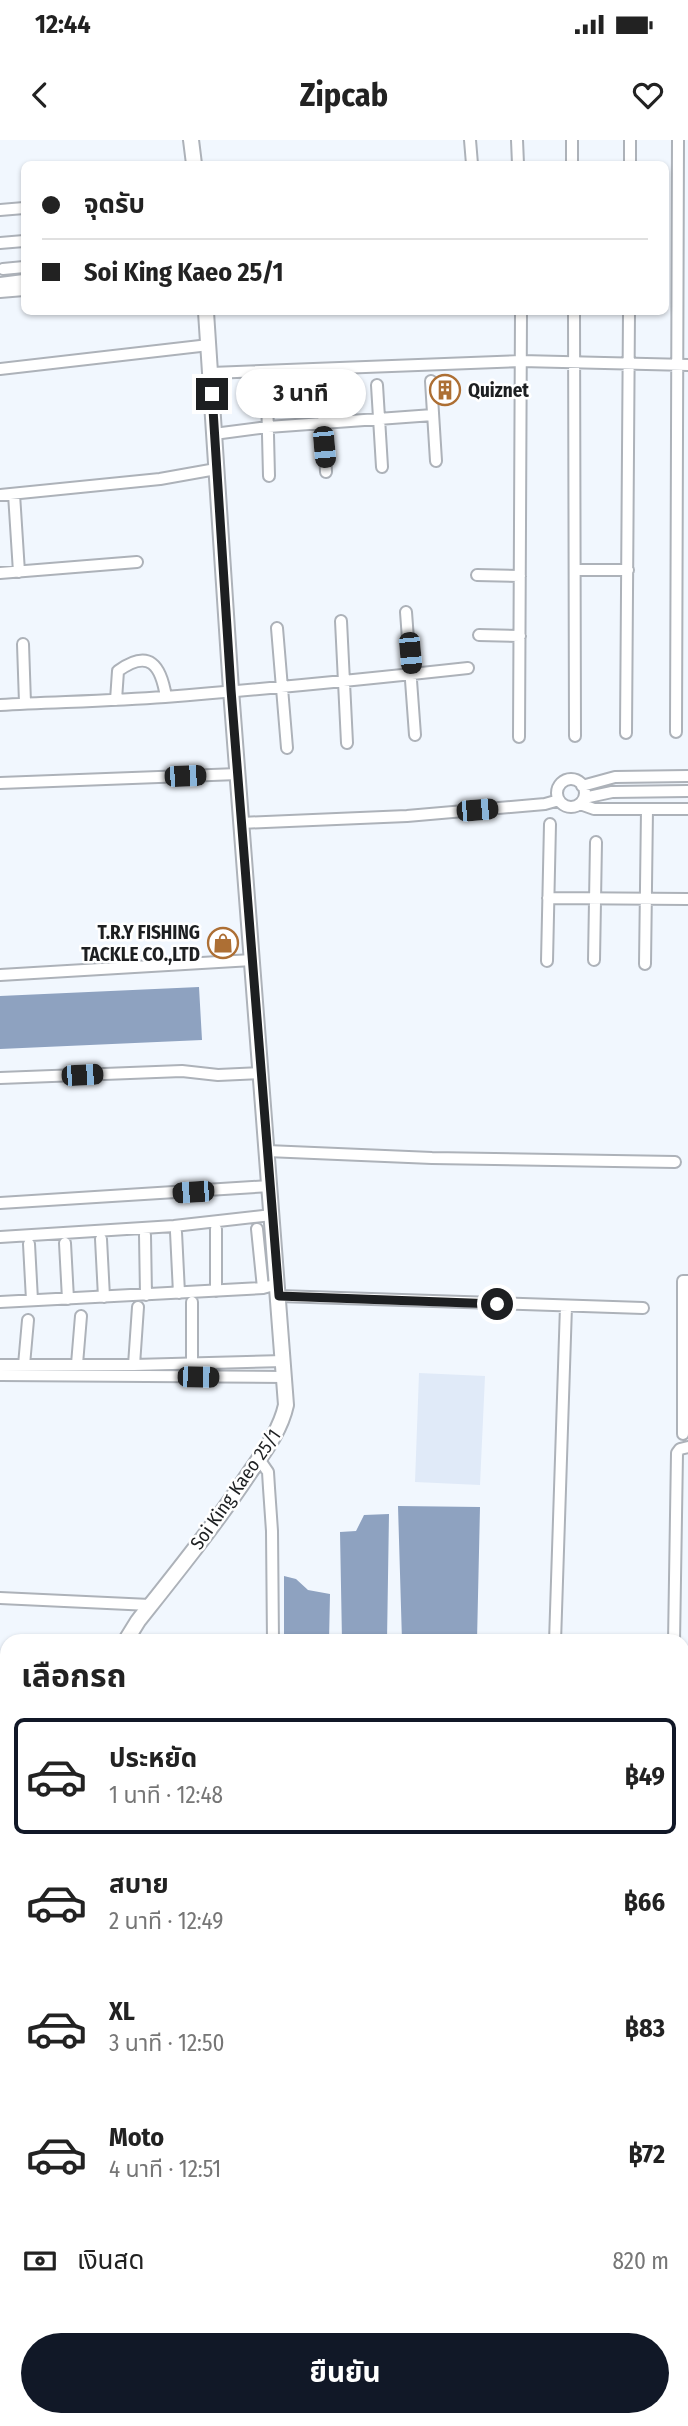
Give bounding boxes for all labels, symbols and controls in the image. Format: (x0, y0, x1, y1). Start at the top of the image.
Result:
text: 12:44 (35, 9, 91, 40)
icon: back (21, 76, 59, 114)
text: Zipcab (300, 76, 388, 114)
icon: heart (629, 76, 667, 114)
text: จุดรับ (84, 189, 145, 220)
text: Soi King Kaeo 25/1 (84, 257, 283, 288)
callout: 3 นาที (236, 370, 366, 418)
building icon: Quiznet (428, 373, 462, 407)
route end (196, 378, 228, 410)
text: 3 นาที (273, 379, 329, 407)
place label: Quiznet (468, 379, 529, 402)
car (312, 425, 337, 469)
car (398, 631, 423, 675)
car (164, 765, 207, 787)
car (456, 798, 499, 822)
place label: T.R.Y FISHING TACKLE CO.,LTD (81, 921, 200, 966)
shop icon: T.R.Y FISHING TACKLE CO.,LTD (206, 926, 240, 960)
car (61, 1063, 104, 1087)
car (172, 1180, 215, 1204)
route start (481, 1288, 513, 1320)
car (177, 1366, 220, 1388)
street label: Soi King Kaeo 25/1 (185, 1425, 286, 1554)
text: เลือกรถ (21, 1657, 126, 1695)
text: ประหยัด (109, 1743, 197, 1774)
icon: car (25, 1745, 88, 1808)
text: ฿49 (625, 1761, 665, 1792)
text: 1 นาที · 12:48 (109, 1781, 223, 1809)
text: สบาย (109, 1869, 169, 1900)
icon: car (25, 1871, 88, 1934)
text: ฿66 (624, 1887, 665, 1918)
text: 2 นาที · 12:49 (109, 1907, 223, 1935)
text: XL (109, 1996, 135, 2027)
icon: car (25, 1997, 88, 2060)
text: ฿83 (625, 2013, 665, 2044)
text: 3 นาที · 12:50 (109, 2029, 225, 2057)
text: Moto (109, 2122, 164, 2153)
icon: car (25, 2123, 88, 2186)
text: ฿72 (628, 2139, 665, 2170)
text: 4 นาที · 12:51 (109, 2155, 221, 2183)
icon: cash (21, 2242, 59, 2280)
text: เงินสด (77, 2245, 144, 2276)
text: 820 m (612, 2247, 669, 2275)
button: ยืนยัน (21, 2333, 669, 2413)

